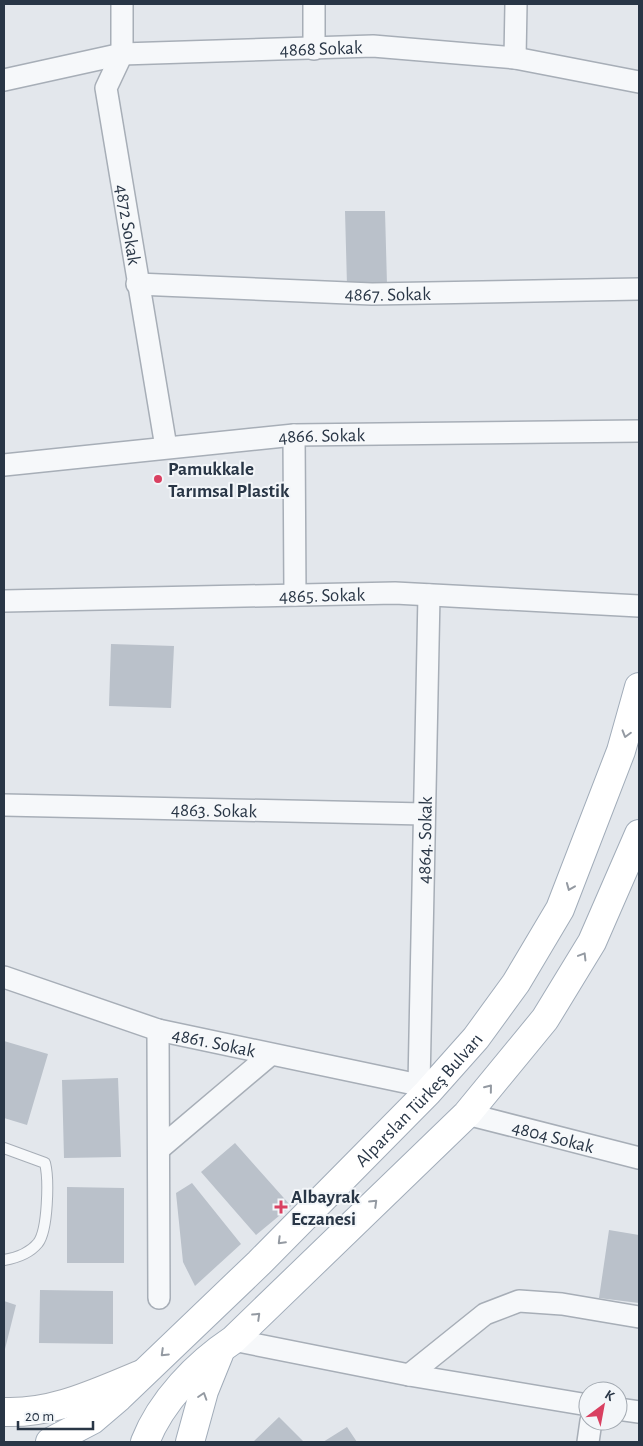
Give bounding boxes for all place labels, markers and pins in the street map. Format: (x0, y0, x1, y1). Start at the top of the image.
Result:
place label: Pamukkale Tarımsal Plastik (168, 460, 290, 501)
marker: Pamukkale Tarımsal Plastik (152, 473, 164, 485)
place label: Albayrak Eczanesi (291, 1188, 361, 1229)
marker: Albayrak Eczanesi (275, 1201, 287, 1213)

